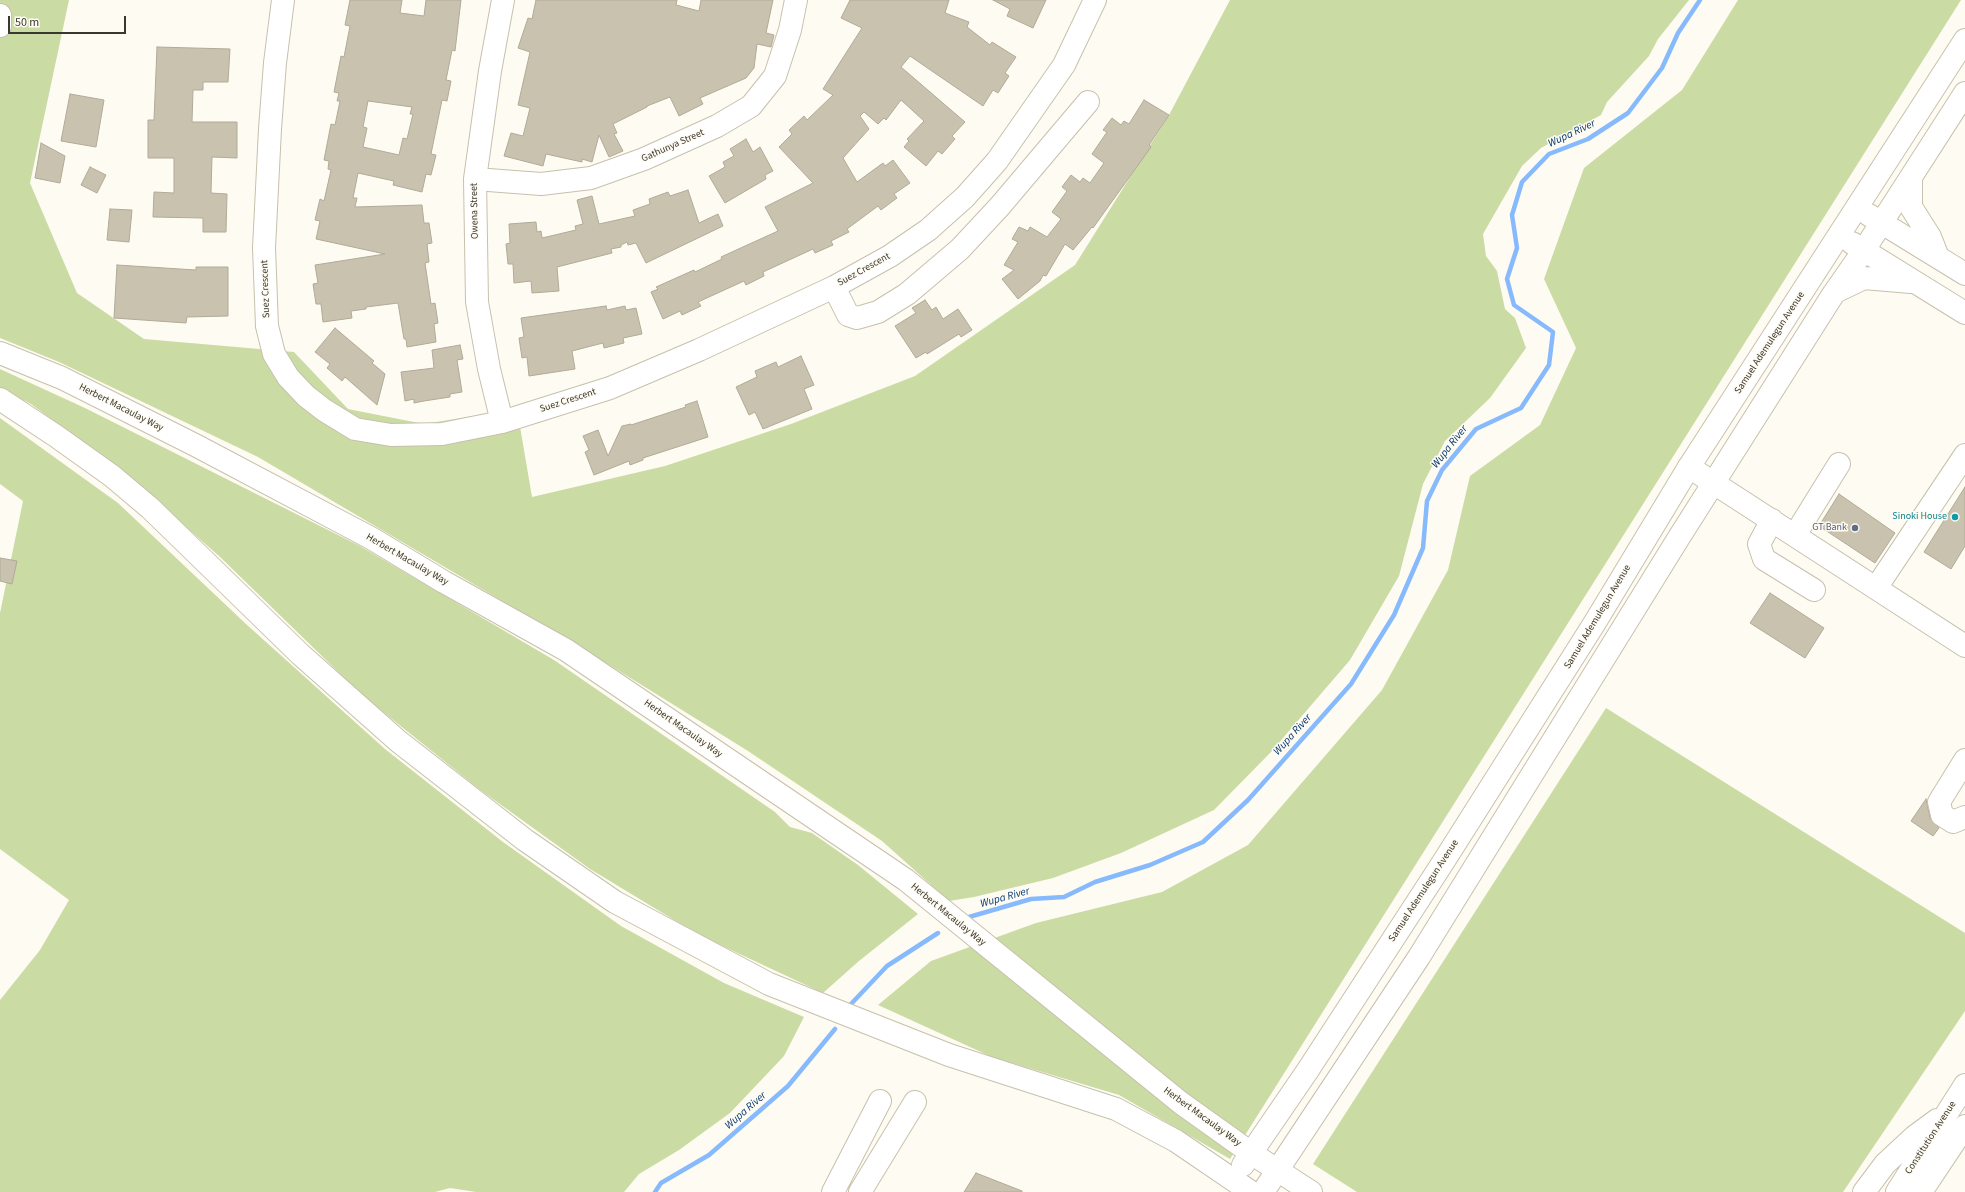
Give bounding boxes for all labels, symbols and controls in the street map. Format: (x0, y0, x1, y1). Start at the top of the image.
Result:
scale bar (10, 8, 128, 34)
text: 50 m (15, 14, 39, 31)
water label: Wupa River (1546, 117, 1598, 151)
street label: Gathunya Street (640, 127, 706, 165)
street label: Owena Street (469, 183, 481, 239)
street label: Suez Crescent (836, 251, 892, 289)
street label: Suez Crescent (259, 260, 273, 318)
street label: Samuel Ademulegun Avenue (1732, 290, 1808, 396)
street label: Herbert Macaulay Way (77, 381, 165, 435)
street label: Suez Crescent (538, 386, 598, 416)
water label: Wupa River (1429, 423, 1471, 471)
place label: Sinoki House (1892, 511, 1947, 523)
marker: Sinoki House (1950, 512, 1960, 522)
place label: GT Bank (1812, 522, 1847, 534)
marker: GT Bank (1850, 523, 1860, 533)
street label: Herbert Macaulay Way (364, 532, 450, 588)
street label: Samuel Ademulegun Avenue (1562, 563, 1634, 671)
street label: Herbert Macaulay Way (641, 697, 725, 761)
water label: Wupa River (1271, 712, 1315, 758)
street label: Samuel Ademulegun Avenue (1386, 838, 1462, 944)
street label: Herbert Macaulay Way (908, 881, 988, 949)
water label: Wupa River (979, 885, 1031, 911)
street label: Herbert Macaulay Way (1161, 1085, 1243, 1149)
water label: Wupa River (723, 1089, 769, 1133)
street label: Constitution Avenue (1903, 1099, 1959, 1177)

